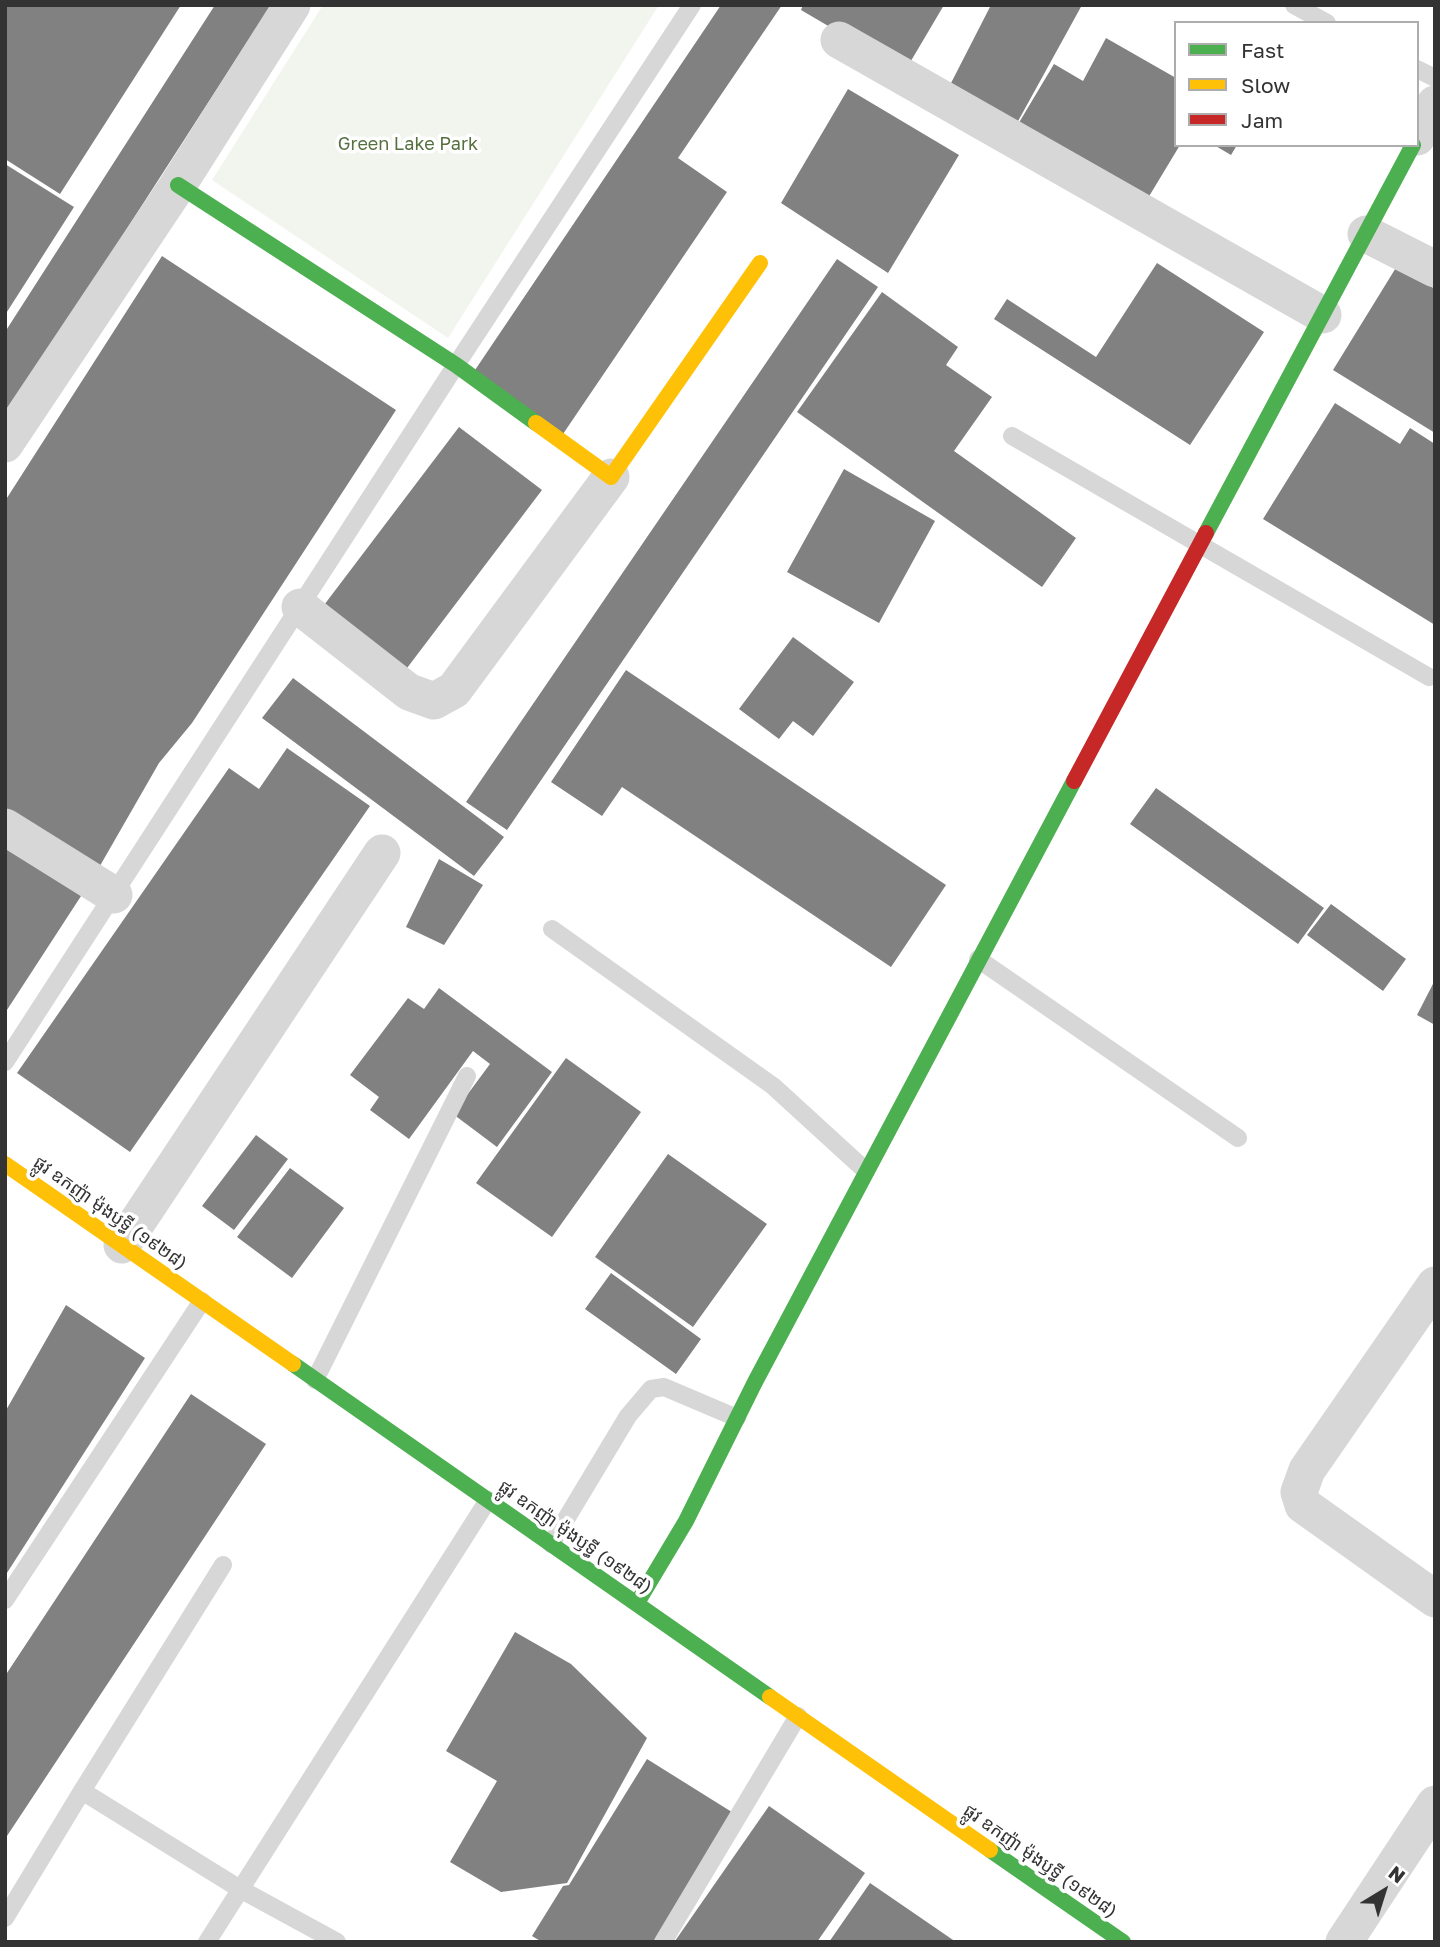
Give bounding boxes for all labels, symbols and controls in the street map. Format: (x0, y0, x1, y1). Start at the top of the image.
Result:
legend (1174, 21, 1419, 147)
text: Fast (1241, 37, 1284, 63)
text: Slow (1241, 72, 1290, 98)
text: Jam (1241, 107, 1283, 133)
park label: Green Lake Park (338, 133, 478, 155)
street label: ផ្លូវ ឧកញ៉ា ម៉ុងឫទ្ធី (១៩២៨) (29, 1152, 191, 1274)
street label: ផ្លូវ ឧកញ៉ា ម៉ុងឫទ្ធី (១៩២៨) (494, 1476, 656, 1598)
street label: ផ្លូវ ឧកញ៉ា ម៉ុងឫទ្ធី (១៩២៨) (959, 1800, 1121, 1922)
north arrow (1349, 1856, 1419, 1926)
text: N (1384, 1861, 1410, 1888)

